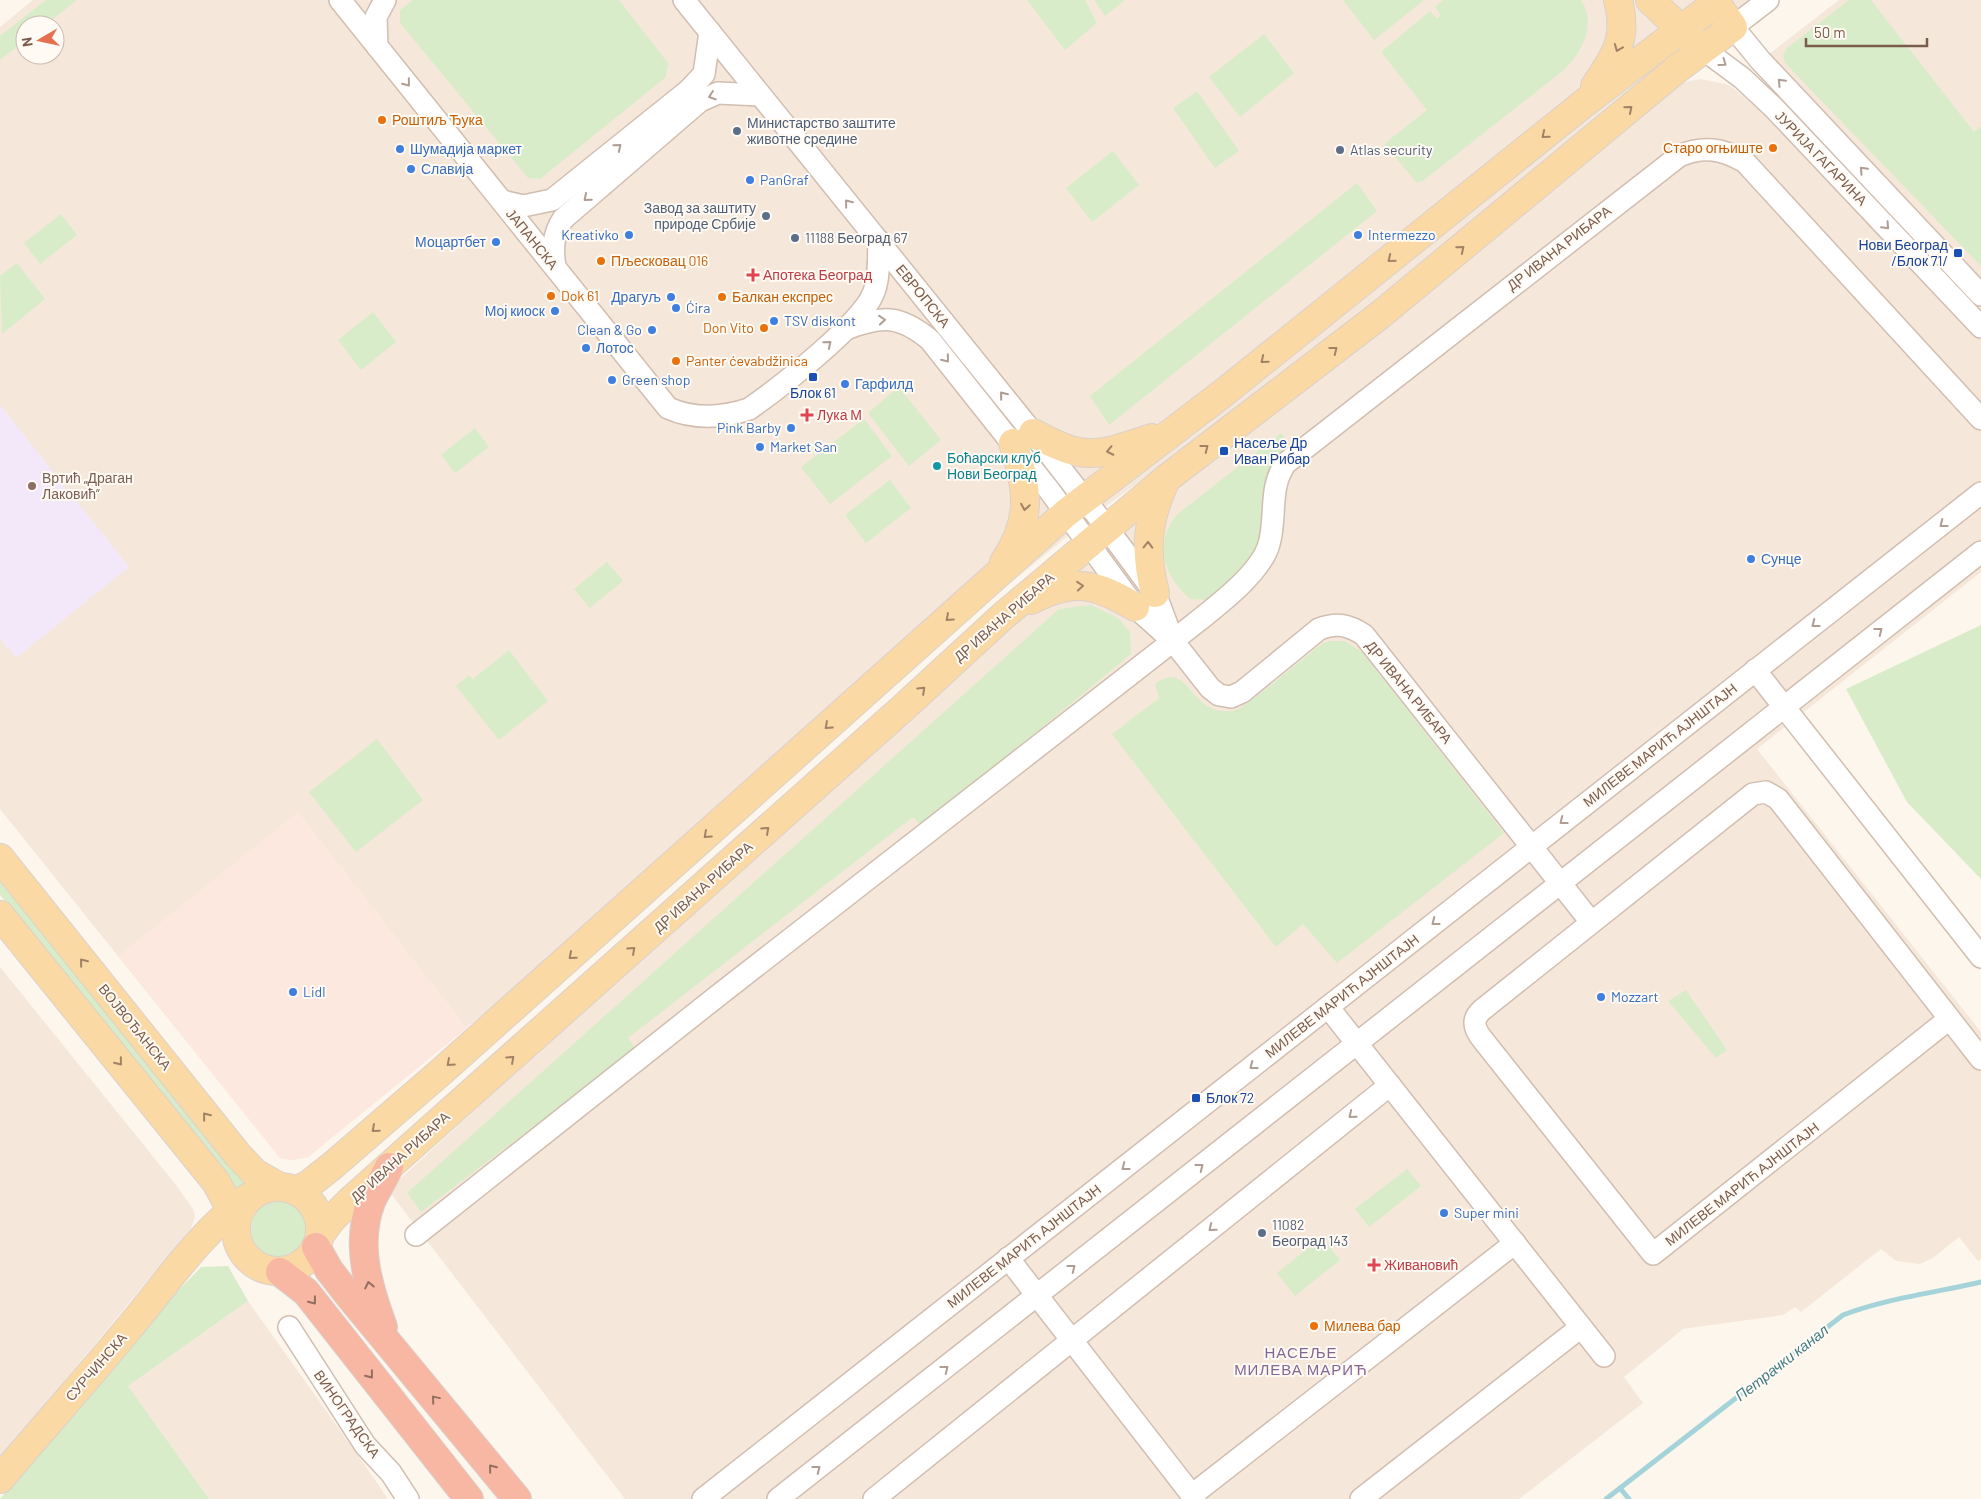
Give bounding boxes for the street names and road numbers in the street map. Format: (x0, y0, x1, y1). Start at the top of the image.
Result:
street label: ЈУРИЈА ГАГАРИНА (1772, 107, 1871, 209)
street label: ДР ИВАНА РИБАРА (1503, 201, 1615, 294)
street label: ЈАПАНСКА (503, 205, 562, 273)
street label: ЕВРОПСКА (893, 261, 954, 331)
street label: ДР ИВАНА РИБАРА (950, 568, 1058, 665)
street label: ДР ИВАНА РИБАРА (1363, 637, 1457, 747)
street label: МИЛЕВЕ МАРИЋ АЈНШТАЈН (1579, 679, 1740, 810)
street label: ДР ИВАНА РИБАРА (650, 837, 756, 936)
street label: МИЛЕВЕ МАРИЋ АЈНШТАЈН (1261, 930, 1422, 1061)
street label: ВОЈВОЂАНСКА (96, 980, 176, 1074)
street label: ДР ИВАНА РИБАРА (347, 1107, 453, 1206)
street label: МИЛЕВЕ МАРИЋ АЈНШТАЈН (1661, 1118, 1822, 1249)
street label: МИЛЕВЕ МАРИЋ АЈНШТАЈН (943, 1180, 1104, 1311)
street label: СУРЧИНСКА (61, 1329, 130, 1404)
street label: ВИНОГРАДСКА (311, 1367, 384, 1461)

